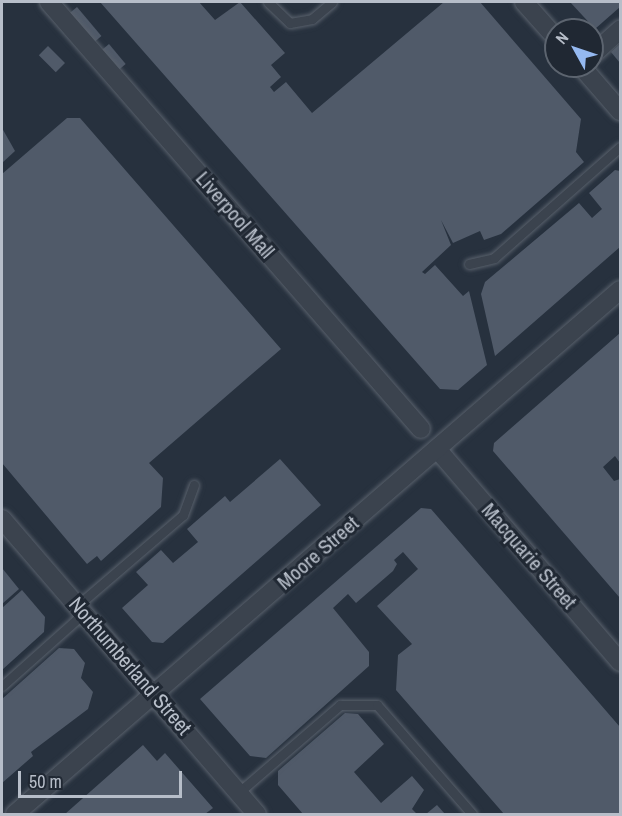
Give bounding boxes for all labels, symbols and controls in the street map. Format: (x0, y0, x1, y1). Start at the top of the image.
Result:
north arrow (544, 18, 604, 78)
text: N (550, 27, 573, 48)
street label: Liverpool Mall (190, 166, 280, 264)
street label: Macquarie Street (476, 498, 582, 614)
street label: Moore Street (272, 511, 364, 595)
street label: Northumberland Street (63, 592, 197, 740)
scale bar (21, 759, 184, 797)
text: 50 m (29, 769, 62, 794)

